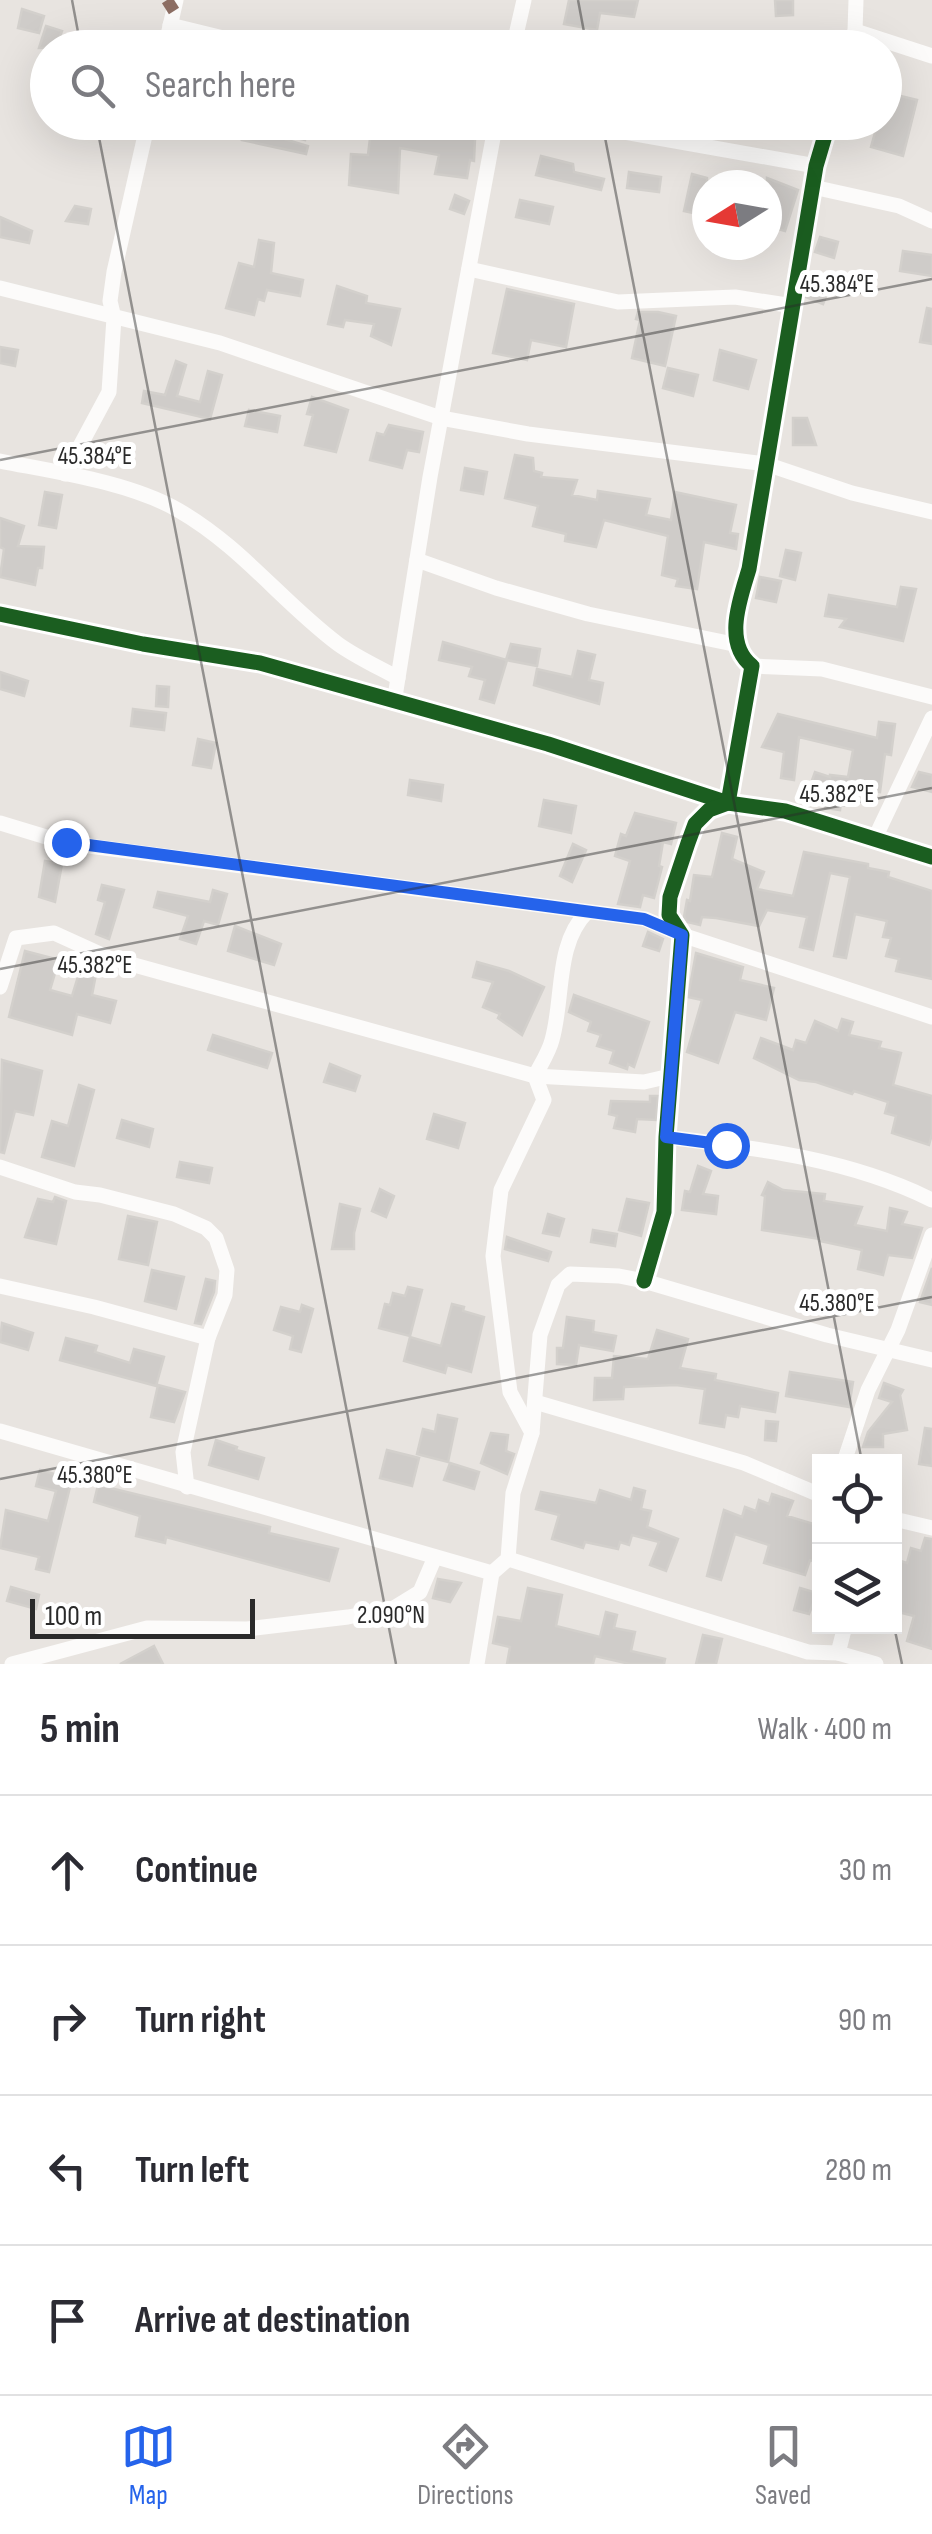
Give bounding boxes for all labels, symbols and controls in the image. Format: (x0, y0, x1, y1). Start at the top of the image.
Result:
search box (30, 30, 902, 140)
icon: search (65, 58, 120, 113)
text: Search here (145, 63, 296, 108)
north arrow (692, 170, 782, 260)
text: 45.384°E (800, 269, 874, 300)
text: 45.384°E (58, 441, 132, 472)
text: 45.382°E (799, 779, 875, 810)
route end (44, 820, 90, 866)
text: 45.382°E (57, 950, 133, 981)
route start (704, 1123, 750, 1169)
text: 45.380°E (799, 1288, 875, 1319)
map controls (812, 1454, 902, 1634)
button: locate (812, 1454, 902, 1544)
text: 45.380°E (57, 1460, 133, 1491)
button: layers (812, 1544, 902, 1634)
scale bar (30, 1594, 255, 1638)
text: 100 m (45, 1600, 102, 1633)
text: 2.090°N (357, 1600, 425, 1631)
text: 5 min (40, 1704, 120, 1755)
text: Walk · 400 m (757, 1710, 892, 1749)
icon: ahead (40, 1843, 95, 1898)
text: Continue (135, 1848, 258, 1893)
text: 30 m (839, 1851, 892, 1890)
icon: right (40, 1993, 95, 2048)
text: Turn right (135, 1998, 266, 2043)
text: 90 m (838, 2001, 892, 2040)
icon: left (40, 2143, 95, 2198)
text: Turn left (135, 2148, 249, 2193)
text: 280 m (825, 2151, 892, 2190)
icon: arrive (40, 2293, 95, 2348)
text: Arrive at destination (135, 2298, 410, 2343)
tab: Map (121, 2419, 176, 2512)
tab: Directions (417, 2419, 514, 2512)
tab: Saved (755, 2419, 811, 2512)

